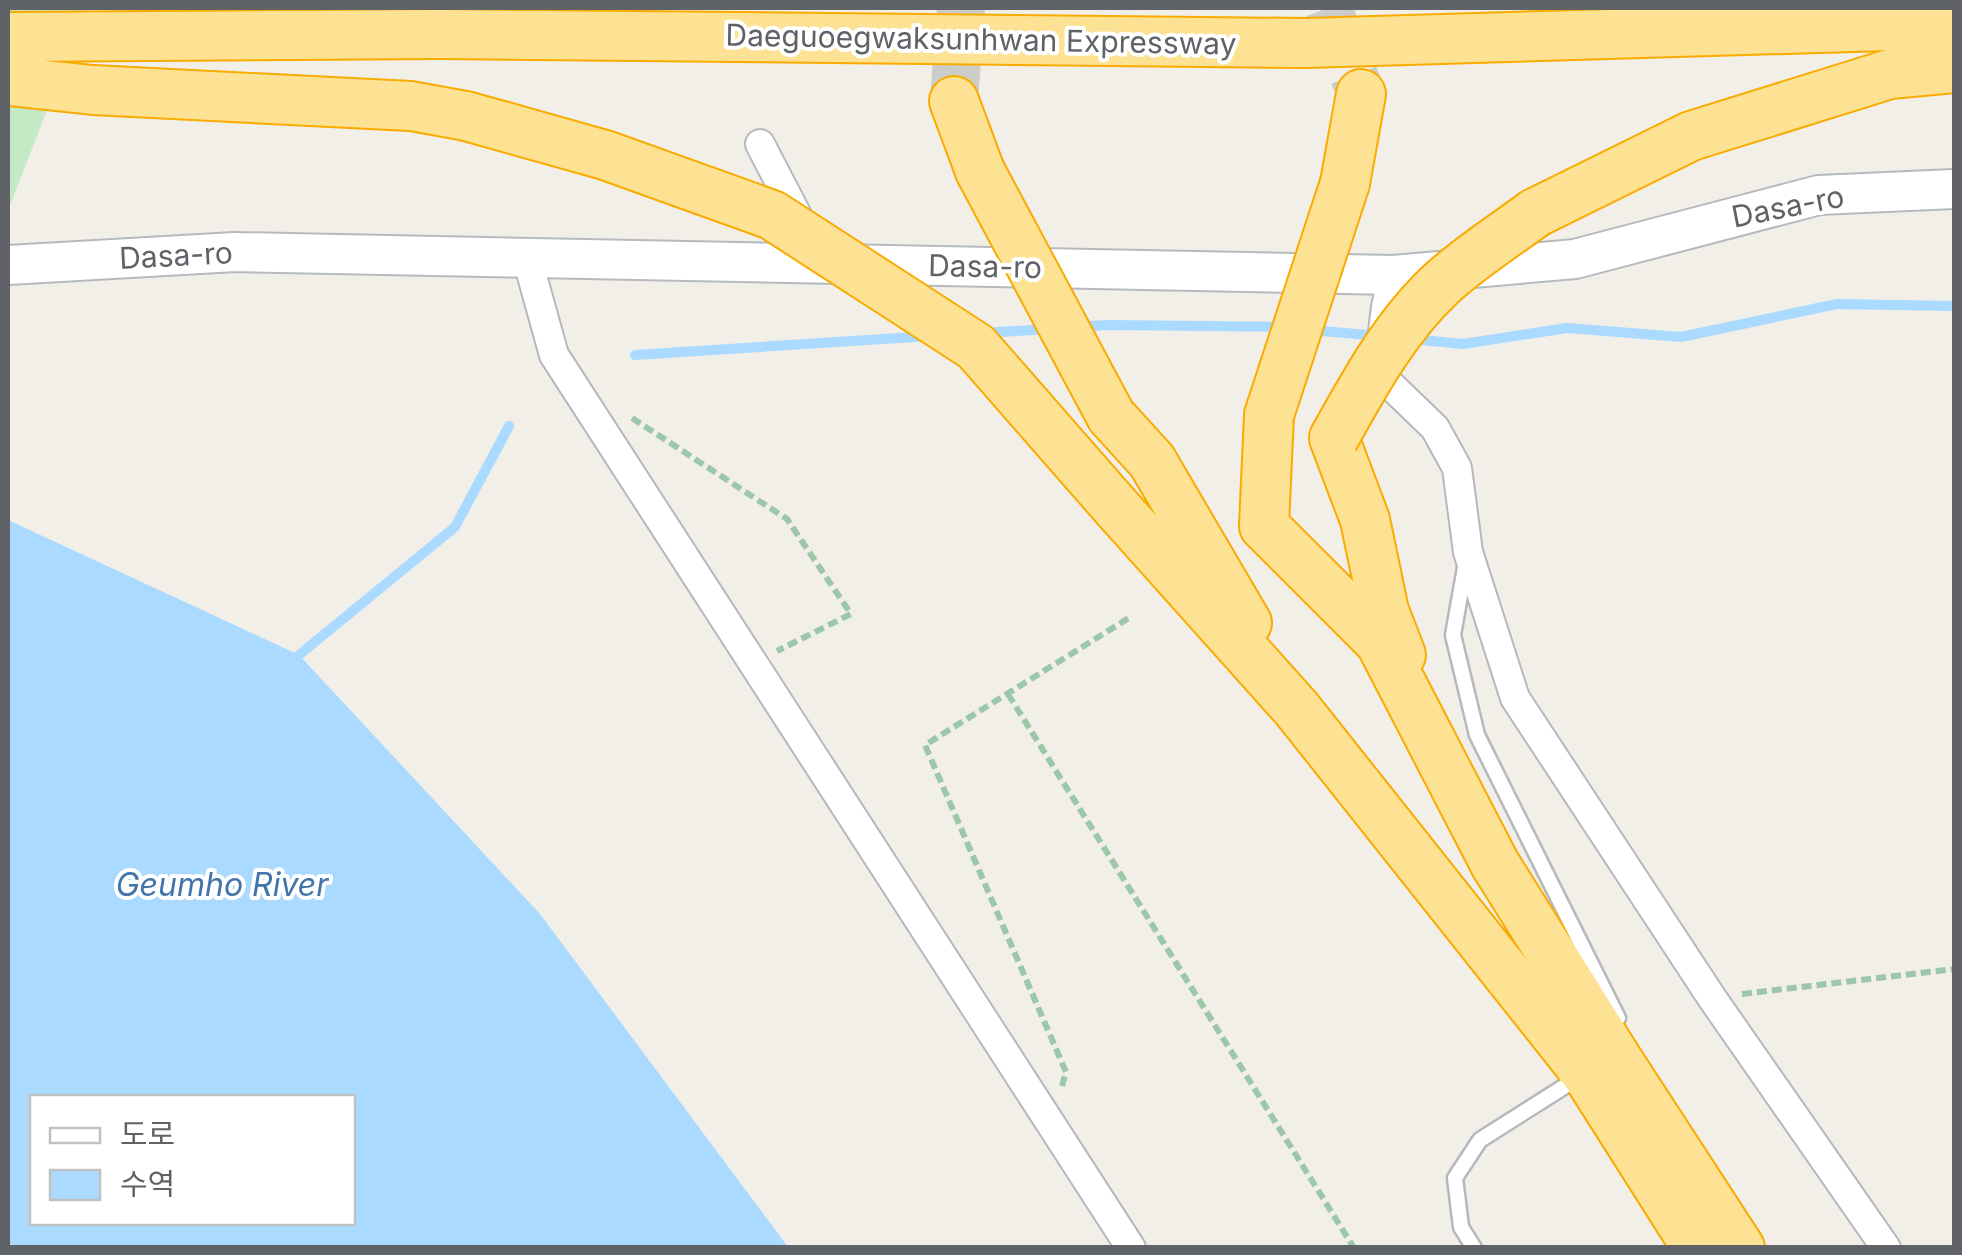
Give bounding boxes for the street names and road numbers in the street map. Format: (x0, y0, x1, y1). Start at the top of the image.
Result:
street label: Daeguoegwaksunhwan Expressway (725, 17, 1237, 61)
street label: Dasa-ro (1729, 177, 1847, 235)
street label: Dasa-ro (118, 234, 234, 276)
street label: Dasa-ro (928, 247, 1042, 285)

